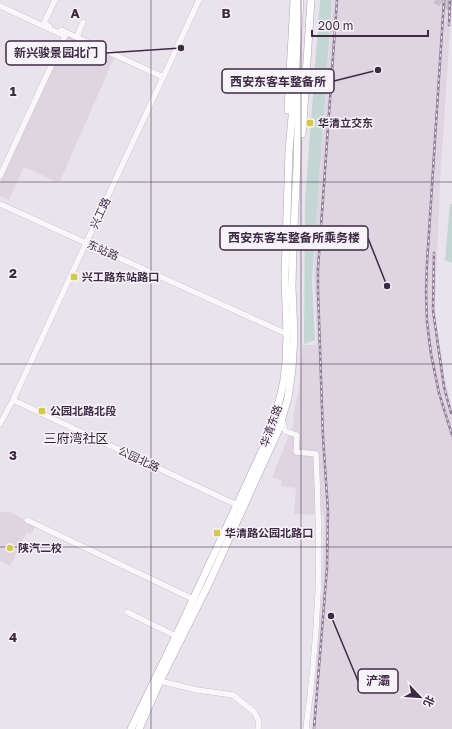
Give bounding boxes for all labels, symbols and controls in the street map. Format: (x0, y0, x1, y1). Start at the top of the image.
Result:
text: A (70, 5, 80, 21)
text: B (221, 5, 231, 21)
scale bar (312, 12, 428, 38)
text: 200 m (318, 18, 353, 33)
callout: 新兴骏景园北门 (6, 41, 106, 65)
text: 新兴骏景园北门 (14, 45, 98, 60)
callout: 西安东客车整备所 (222, 69, 334, 93)
text: 西安东客车整备所 (230, 74, 326, 89)
text: 1 (10, 83, 17, 99)
place label: 华清立交东 (318, 116, 373, 129)
marker: 华清立交东 (305, 118, 315, 128)
street label: 兴工路 (87, 195, 112, 230)
callout: 西安东客车整备所乘务楼 (220, 226, 368, 250)
text: 西安东客车整备所乘务楼 (228, 230, 360, 245)
street label: 东站路 (85, 237, 121, 262)
text: 2 (9, 265, 17, 281)
place label: 兴工路东站路口 (82, 270, 159, 283)
marker: 兴工路东站路口 (69, 272, 79, 282)
street label: 华清东路 (257, 403, 284, 449)
place label: 公园北路北段 (50, 404, 116, 417)
marker: 公园北路北段 (37, 406, 47, 416)
district label: 三府湾社区 (43, 430, 109, 446)
street label: 公园北路 (117, 443, 162, 474)
text: 3 (9, 447, 17, 463)
place label: 华清路公园北路口 (225, 526, 313, 539)
marker: 华清路公园北路口 (212, 528, 222, 538)
place label: 陕汽二校 (18, 541, 62, 554)
marker: 陕汽二校 (5, 543, 15, 553)
text: 4 (9, 629, 17, 645)
callout: 浐灞 (358, 669, 398, 693)
text: 浐灞 (366, 673, 390, 688)
north arrow (400, 677, 440, 717)
text: 北 (421, 694, 438, 709)

